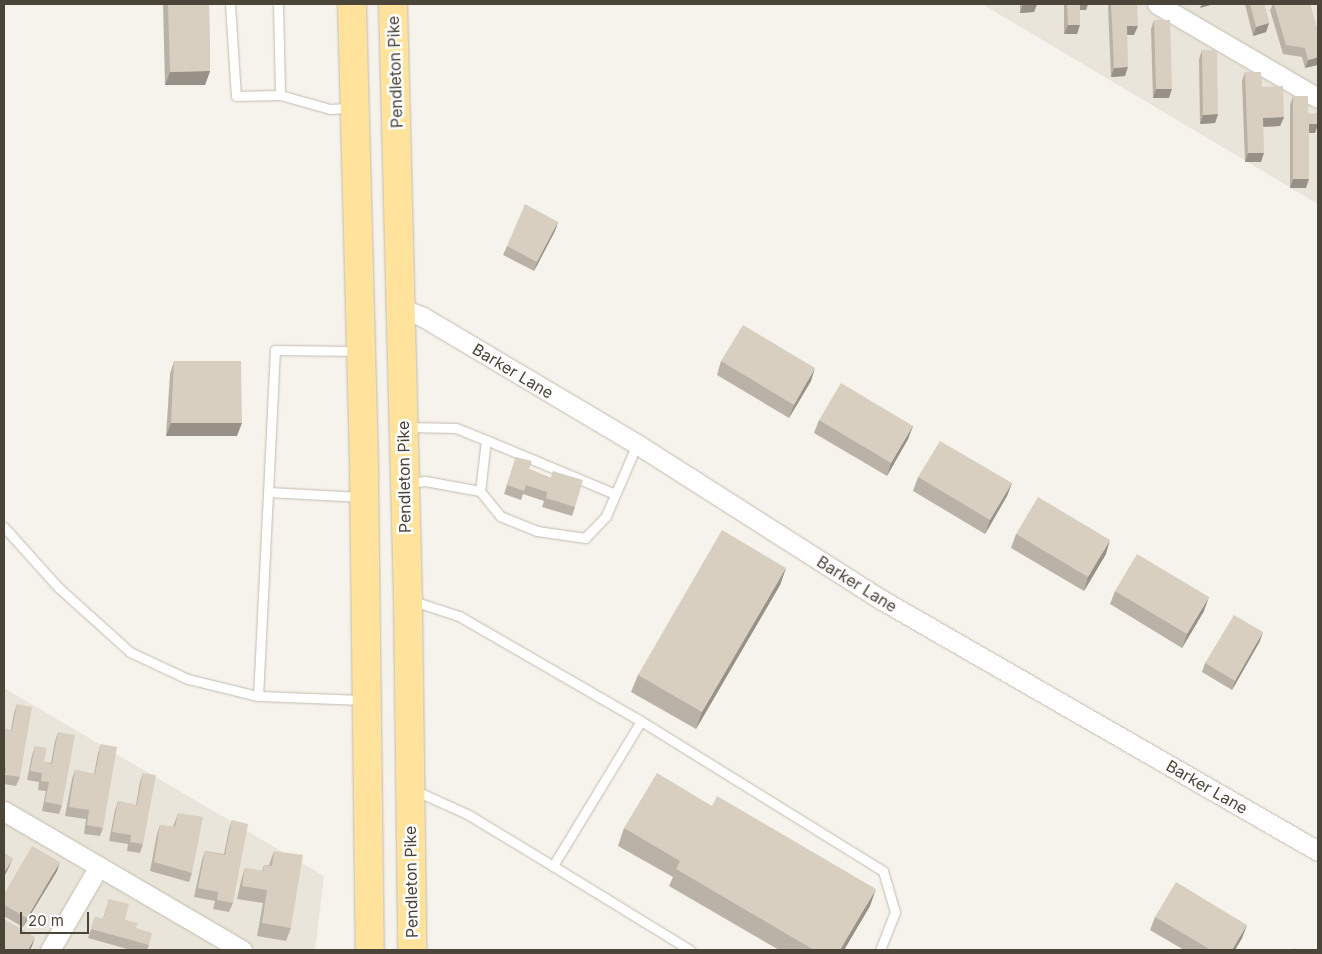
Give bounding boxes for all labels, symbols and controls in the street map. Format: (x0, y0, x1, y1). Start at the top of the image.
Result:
street label: Pendleton Pike (383, 16, 407, 128)
street label: Barker Lane (469, 339, 557, 403)
street label: Pendleton Pike (393, 421, 415, 533)
street label: Barker Lane (813, 552, 901, 616)
street label: Barker Lane (1163, 756, 1251, 818)
street label: Pendleton Pike (400, 826, 422, 938)
scale bar (22, 902, 91, 934)
text: 20 m (28, 911, 64, 930)

